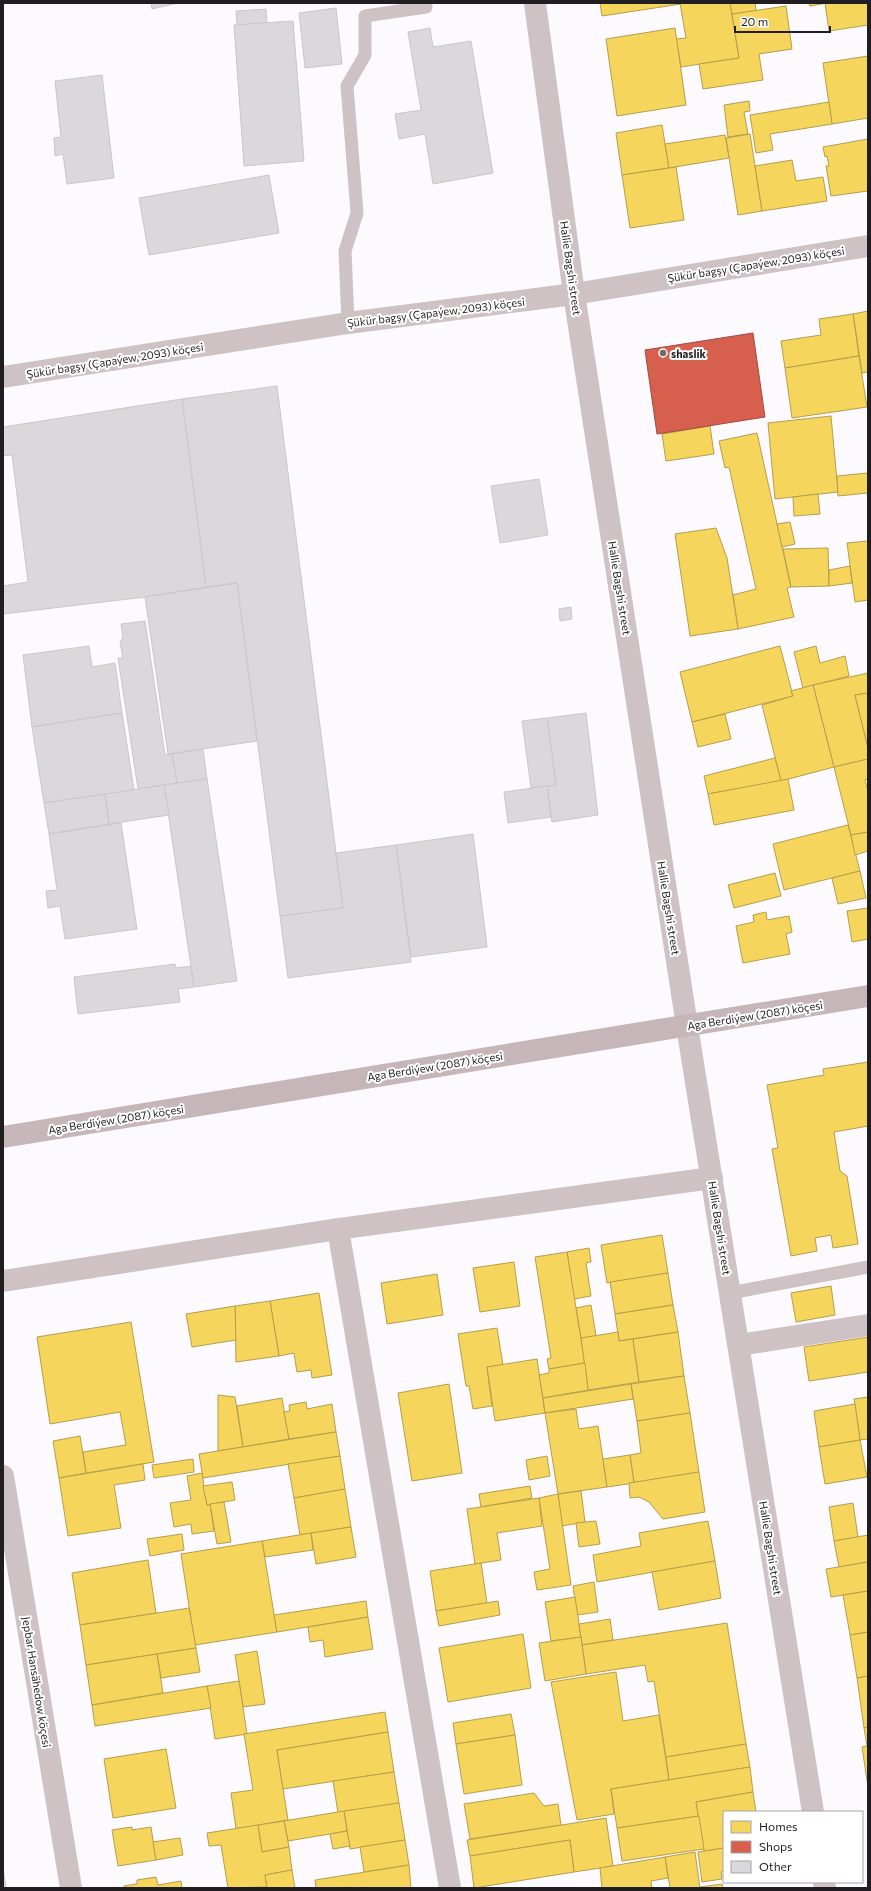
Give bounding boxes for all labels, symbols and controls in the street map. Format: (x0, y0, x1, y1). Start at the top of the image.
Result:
scale bar (735, 8, 830, 34)
text: 20 m (741, 14, 768, 28)
street label: Hallie Bagshi street (558, 220, 584, 316)
street label: Şükür bagşy (Çapaýew, 2093) köçesi (667, 244, 846, 284)
street label: Şükür bagşy (Çapaýew, 2093) köçesi (346, 295, 526, 329)
street label: Şükür bagşy (Çapaýew, 2093) köçesi (26, 340, 205, 380)
place label: shaslik (671, 347, 706, 360)
marker: shaslik (658, 348, 668, 358)
street label: Hallie Bagshi street (606, 540, 634, 636)
street label: Hallie Bagshi street (655, 860, 683, 956)
street label: Aga Berdiýew (2087) köçesi (686, 998, 824, 1032)
street label: Aga Berdiýew (2087) köçesi (366, 1049, 504, 1083)
street label: Aga Berdiýew (2087) köçesi (47, 1102, 185, 1136)
street label: Hallie Bagshi street (706, 1180, 734, 1276)
street label: Hallie Bagshi street (757, 1500, 785, 1596)
street label: Jepbar Hansähedow köçesi (19, 1616, 54, 1749)
legend (723, 1811, 863, 1883)
text: Homes (759, 1819, 797, 1833)
text: Shops (759, 1839, 793, 1853)
text: Other (759, 1859, 792, 1873)

